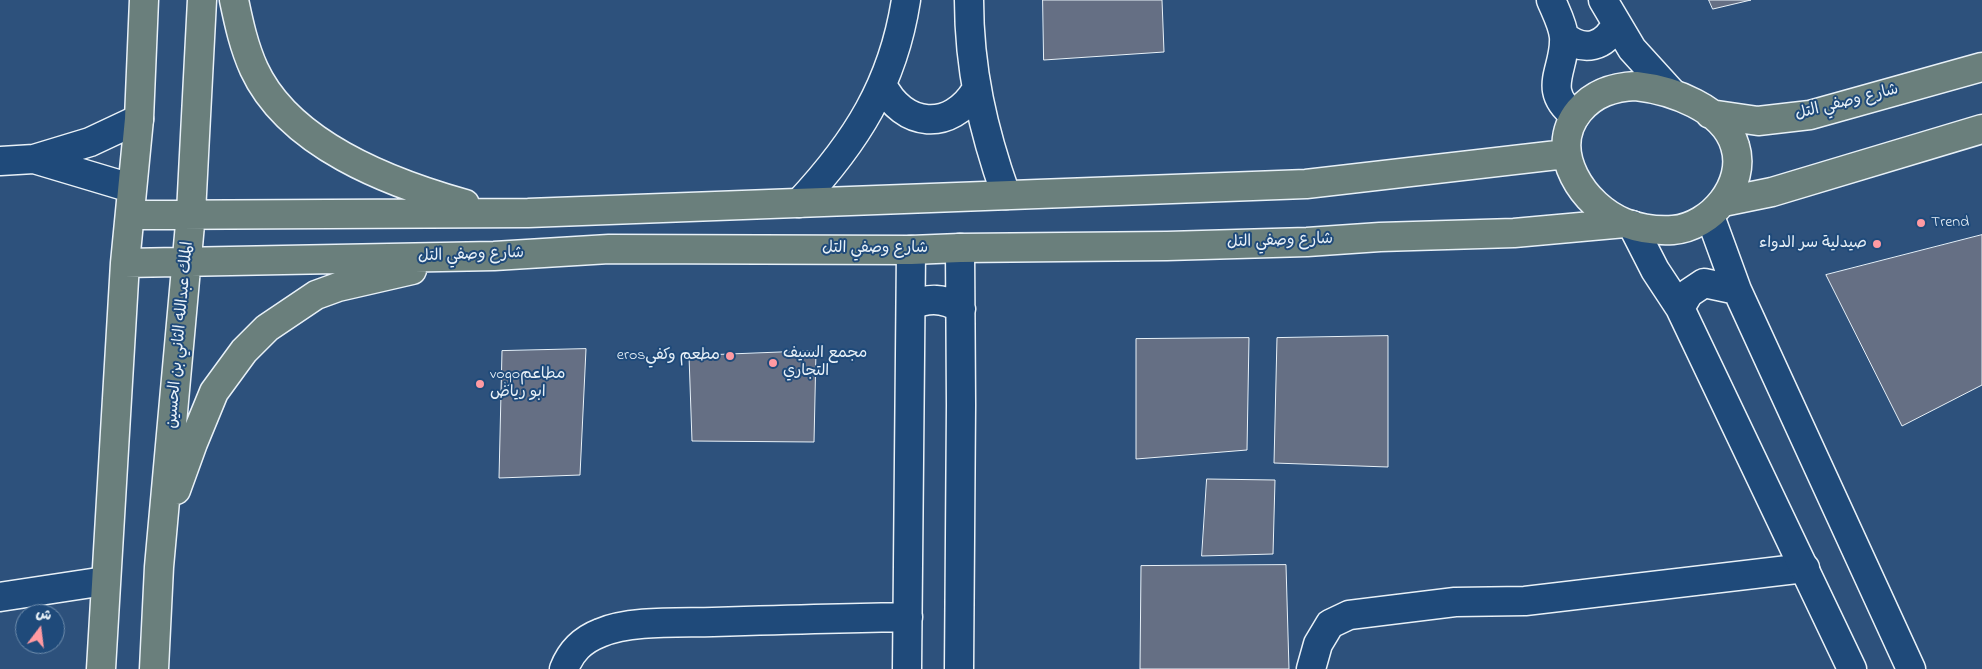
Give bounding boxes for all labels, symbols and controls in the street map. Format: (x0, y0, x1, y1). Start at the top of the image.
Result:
street label: شارع وصفي التل (1793, 81, 1901, 125)
place label: Trend (1931, 213, 1969, 233)
marker: Trend (1915, 217, 1927, 229)
street label: شارع وصفي التل (1227, 231, 1333, 253)
place label: صيدلية سر الدواء (1759, 234, 1867, 254)
marker: صيدلية سر الدواء (1871, 238, 1883, 250)
street label: شارع وصفي التل (822, 239, 928, 259)
street label: الملك عبدالله الثاني بن الحسين (163, 241, 199, 429)
street label: شارع وصفي التل (418, 245, 524, 267)
place label: مجمع السيف التجاري (783, 344, 867, 382)
place label: erosمطعم وكفي (617, 346, 720, 366)
marker: erosمطعم وكفي (724, 350, 736, 362)
marker: مجمع السيف التجاري (767, 357, 779, 369)
place label: vogoمطاعم ابو رياض (490, 365, 566, 403)
marker: vogoمطاعم ابو رياض (474, 378, 486, 390)
text: ش (34, 603, 54, 627)
north arrow (15, 604, 65, 654)

